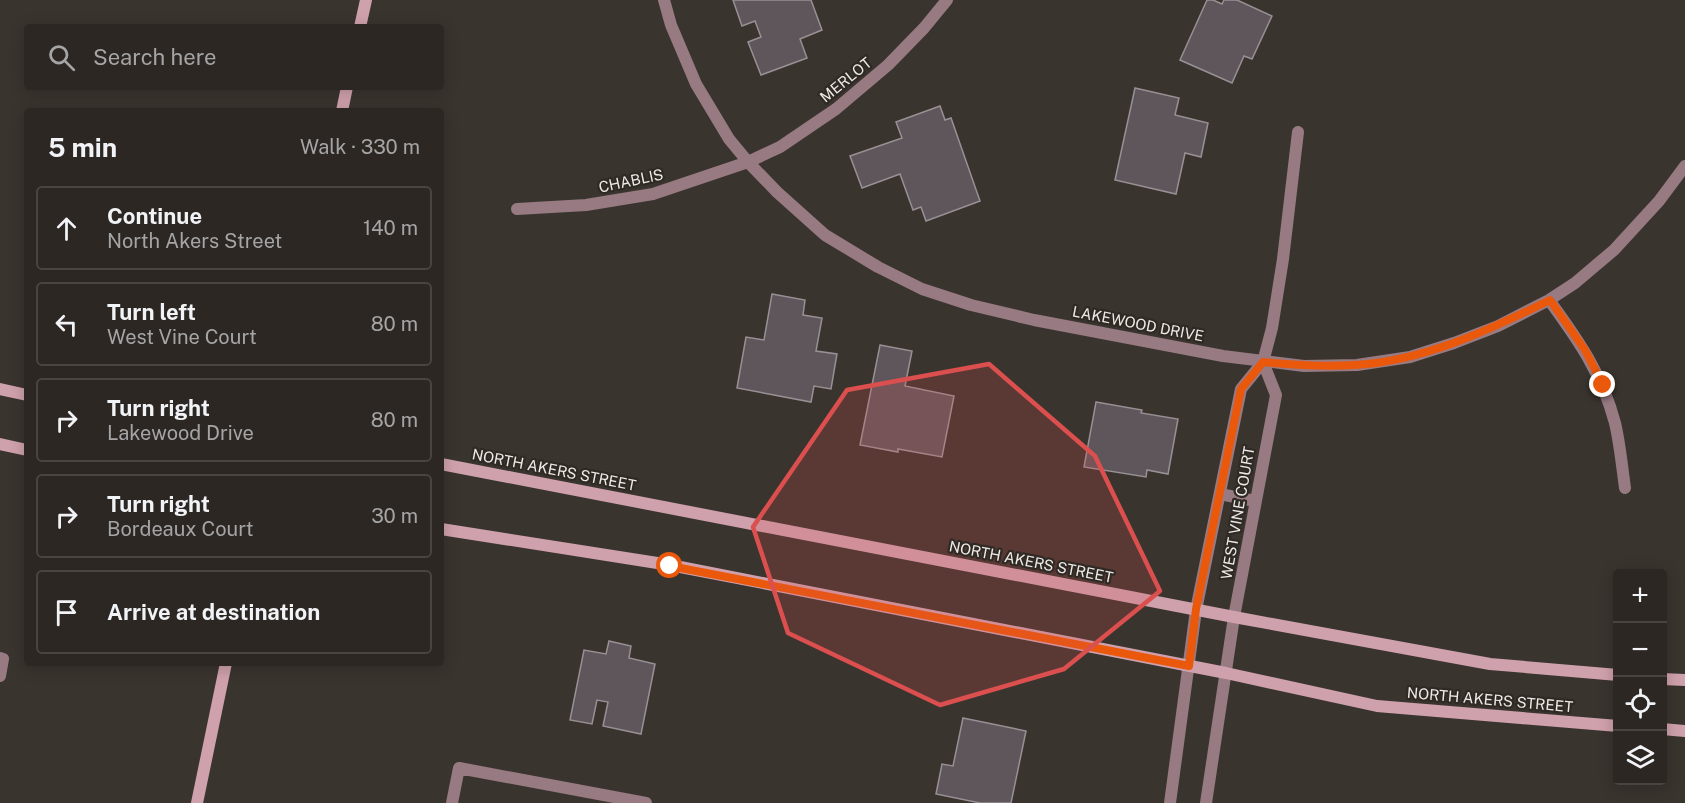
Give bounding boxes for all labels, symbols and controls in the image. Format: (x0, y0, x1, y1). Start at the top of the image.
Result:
search box (24, 24, 444, 90)
icon: search (45, 41, 78, 74)
text: Search here (93, 44, 217, 70)
street label: MERLOT (817, 54, 875, 105)
text: 5 min (48, 132, 117, 163)
text: Walk · 330 m (300, 135, 420, 159)
street label: CHABLIS (597, 165, 665, 196)
text: Continue (107, 203, 202, 229)
icon: ahead (50, 212, 83, 245)
text: 140 m (363, 216, 418, 240)
text: North Akers Street (107, 229, 282, 253)
text: Turn left (107, 299, 196, 325)
street label: LAKEWOOD DRIVE (1071, 302, 1205, 345)
icon: left (50, 308, 83, 341)
text: 80 m (371, 312, 418, 336)
text: West Vine Court (107, 325, 257, 349)
route end (1589, 371, 1615, 397)
text: Turn right (107, 395, 210, 421)
icon: right (50, 404, 83, 437)
text: 80 m (371, 408, 418, 432)
text: Lakewood Drive (107, 421, 254, 445)
street label: NORTH AKERS STREET (471, 445, 638, 494)
street label: WEST VINE COURT (1217, 445, 1258, 581)
text: Turn right (107, 491, 210, 517)
icon: right (50, 500, 83, 533)
text: 30 m (371, 504, 418, 528)
text: Bordeaux Court (107, 517, 253, 541)
street label: NORTH AKERS STREET (948, 537, 1115, 586)
route start (656, 552, 682, 578)
map controls (1613, 569, 1667, 785)
button: + (1613, 569, 1667, 623)
icon: arrive (50, 596, 83, 629)
text: Arrive at destination (107, 599, 320, 625)
button: − (1613, 623, 1667, 677)
button: locate (1613, 677, 1667, 731)
street label: NORTH AKERS STREET (1406, 684, 1574, 715)
button: layers (1613, 731, 1667, 785)

